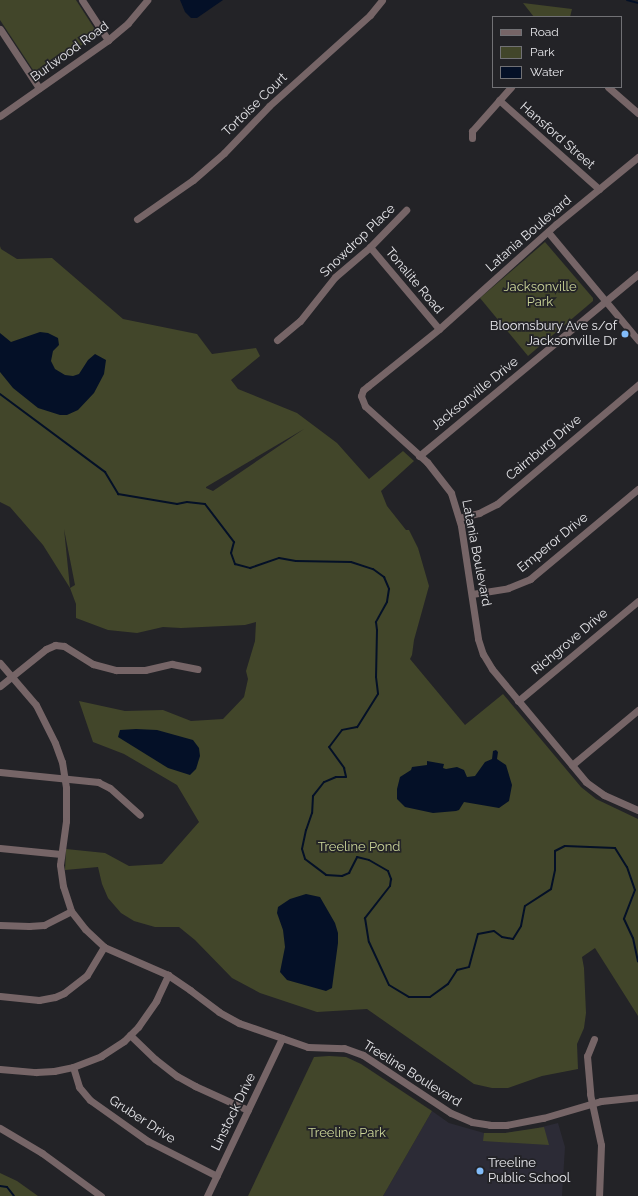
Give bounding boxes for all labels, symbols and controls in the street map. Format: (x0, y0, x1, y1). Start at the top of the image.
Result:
legend (492, 16, 622, 88)
street label: Burlwood Road (28, 18, 112, 86)
text: Road (530, 25, 559, 39)
text: Park (530, 45, 555, 59)
text: Water (530, 65, 564, 79)
street label: Tortoise Court (219, 70, 291, 140)
street label: Hansford Street (516, 99, 598, 173)
street label: Latania Boulevard (483, 193, 575, 275)
street label: Snowdrop Place (317, 201, 399, 281)
street label: Tonalite Road (382, 245, 446, 317)
park label: Jacksonville Park (503, 280, 577, 311)
place label: Bloomsbury Ave s/of Jacksonville Dr (489, 319, 617, 350)
marker: Bloomsbury Ave s/of Jacksonville Dr (620, 329, 630, 339)
street label: Jacksonville Drive (428, 354, 522, 434)
street label: Cairnburg Drive (503, 412, 585, 484)
street label: Latania Boulevard (458, 498, 494, 608)
street label: Emperor Drive (515, 510, 591, 576)
street label: Richgrove Drive (529, 606, 611, 678)
park label: Treeline Pond (318, 839, 400, 855)
street label: Treeline Boulevard (360, 1038, 464, 1110)
street label: Linstock Drive (208, 1071, 260, 1153)
street label: Gruber Drive (106, 1093, 178, 1147)
park label: Treeline Park (308, 1125, 386, 1141)
place label: Treeline Public School (488, 1156, 570, 1187)
marker: Treeline Public School (475, 1166, 485, 1176)

